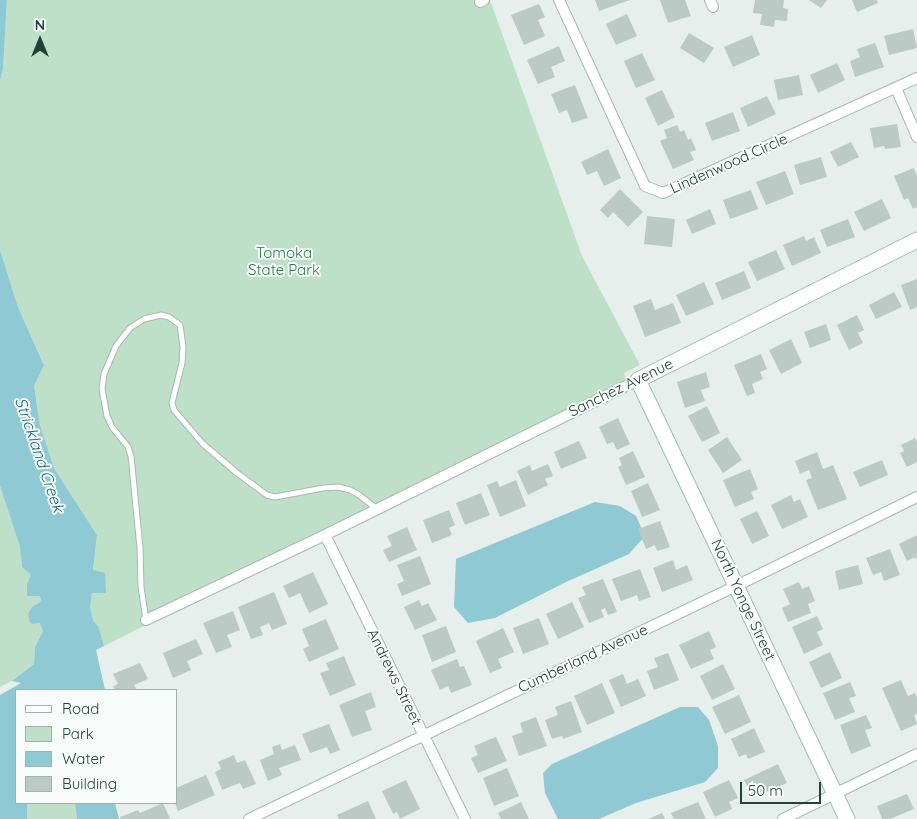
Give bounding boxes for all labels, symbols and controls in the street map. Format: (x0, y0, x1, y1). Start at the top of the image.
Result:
north arrow (15, 15, 65, 65)
text: N (35, 16, 45, 34)
street label: Lindenwood Circle (667, 130, 791, 198)
park label: Tomoka State Park (248, 244, 320, 279)
street label: Sanchez Avenue (566, 355, 676, 421)
water label: Strickland Creek (10, 395, 68, 515)
street label: North Yonge Street (707, 537, 779, 663)
street label: Cumberland Avenue (515, 621, 651, 697)
street label: Andrews Street (363, 626, 425, 728)
legend (15, 689, 178, 804)
text: Road (62, 699, 99, 718)
text: Park (62, 724, 94, 743)
text: Water (62, 749, 105, 768)
scale bar (742, 772, 823, 804)
text: Building (62, 774, 117, 793)
text: 50 m (748, 781, 783, 800)

